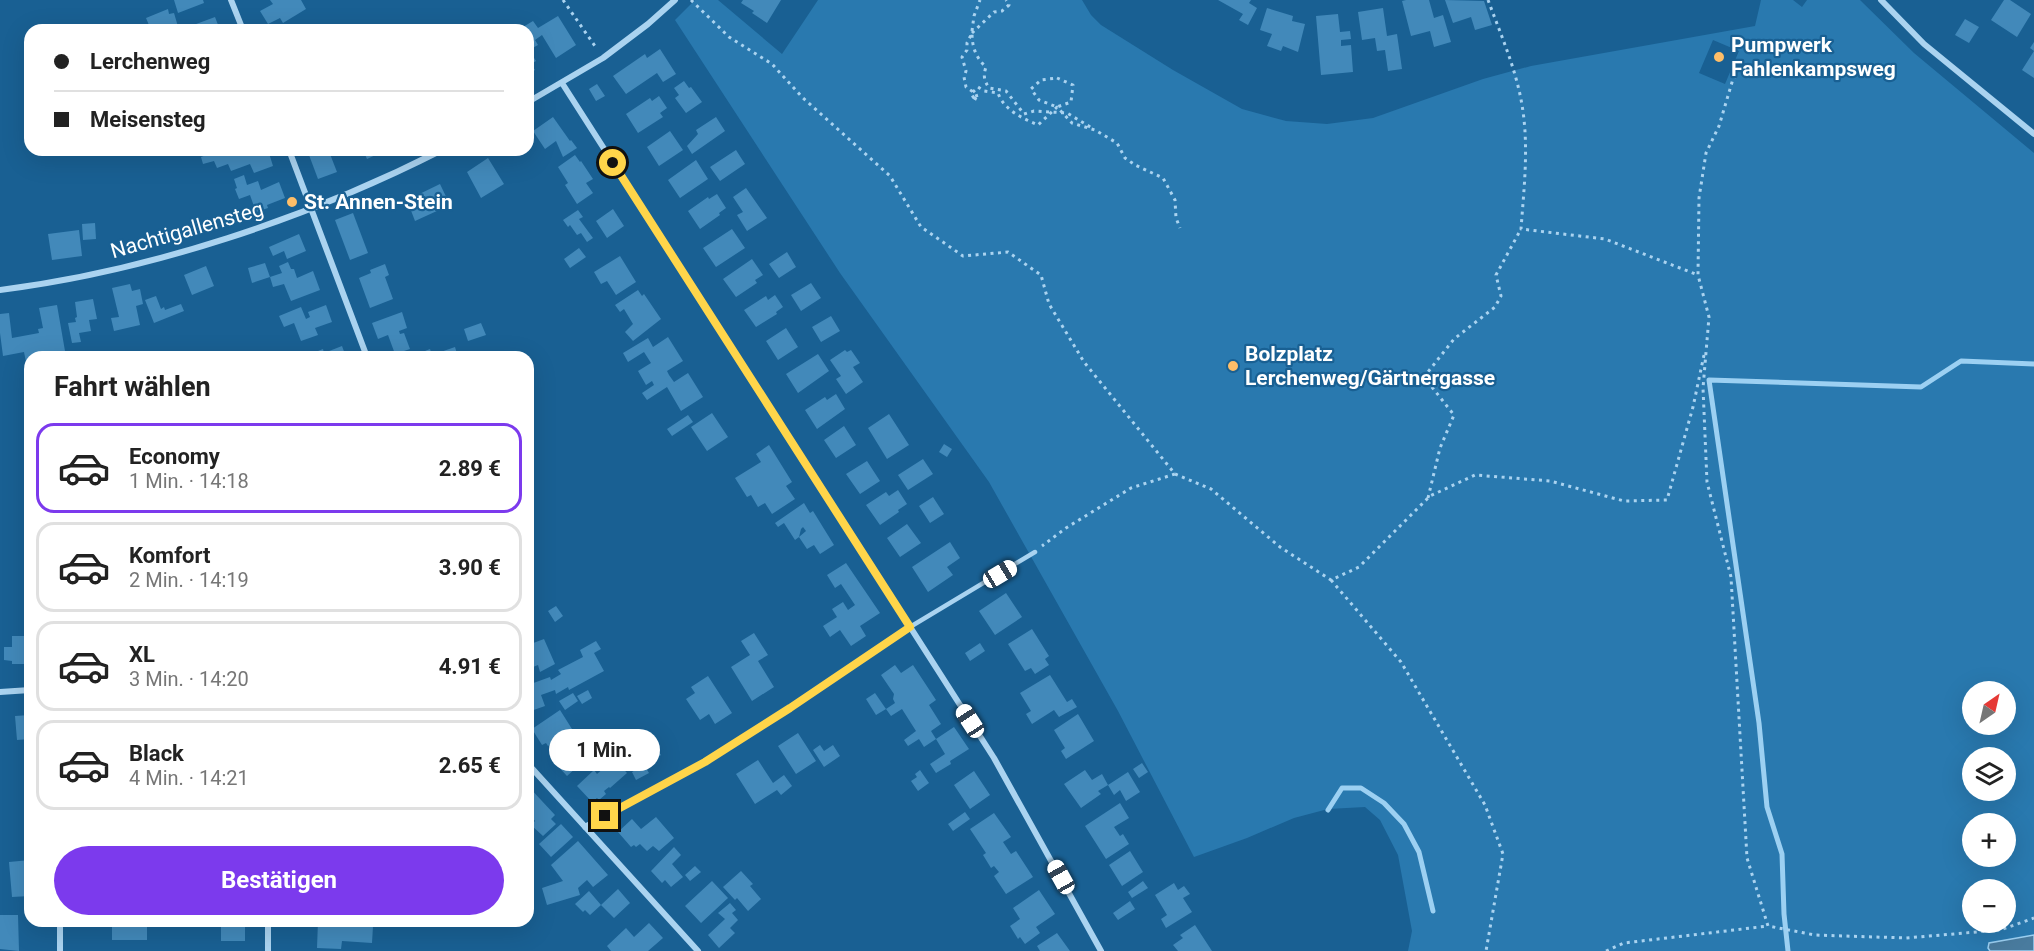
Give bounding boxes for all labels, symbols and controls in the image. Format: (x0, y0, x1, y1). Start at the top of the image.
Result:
place label: Pumpwerk Fahlenkampsweg (1731, 33, 1896, 81)
text: Lerchenweg (90, 49, 210, 74)
marker: Pumpwerk Fahlenkampsweg (1712, 50, 1726, 64)
text: Meisensteg (90, 107, 206, 132)
route start (599, 149, 626, 176)
place label: St. Annen-Stein (304, 190, 453, 214)
marker: St. Annen-Stein (285, 195, 299, 209)
street label: Nachtigallensteg (108, 197, 266, 263)
place label: Bolzplatz Lerchenweg/Gärtnergasse (1245, 342, 1495, 390)
marker: Bolzplatz Lerchenweg/Gärtnergasse (1226, 359, 1240, 373)
text: Fahrt wählen (54, 371, 211, 403)
icon: car (57, 441, 111, 495)
text: Economy (129, 444, 220, 469)
text: 2.89 € (439, 456, 501, 481)
text: 1 Min. · 14:18 (129, 469, 249, 493)
icon: car (57, 540, 111, 594)
text: Komfort (129, 543, 211, 568)
text: 3.90 € (439, 555, 501, 580)
car (980, 557, 1020, 591)
text: 2 Min. · 14:19 (129, 568, 249, 592)
icon: car (57, 639, 111, 693)
text: XL (129, 642, 155, 667)
text: 4.91 € (439, 654, 501, 679)
text: 3 Min. · 14:20 (129, 667, 249, 691)
north arrow (1962, 681, 2016, 735)
map controls (1962, 681, 2016, 933)
car (953, 701, 987, 741)
callout: 1 Min. (550, 729, 660, 771)
icon: car (57, 738, 111, 792)
text: 1 Min. (576, 738, 633, 762)
text: Black (129, 741, 184, 766)
button: layers (1962, 747, 2016, 801)
text: 2.65 € (439, 753, 501, 778)
text: 4 Min. · 14:21 (129, 766, 249, 790)
route end (591, 802, 618, 829)
button: + (1962, 813, 2016, 867)
button: Bestätigen (54, 846, 504, 915)
car (1044, 857, 1078, 897)
button: − (1962, 879, 2016, 933)

